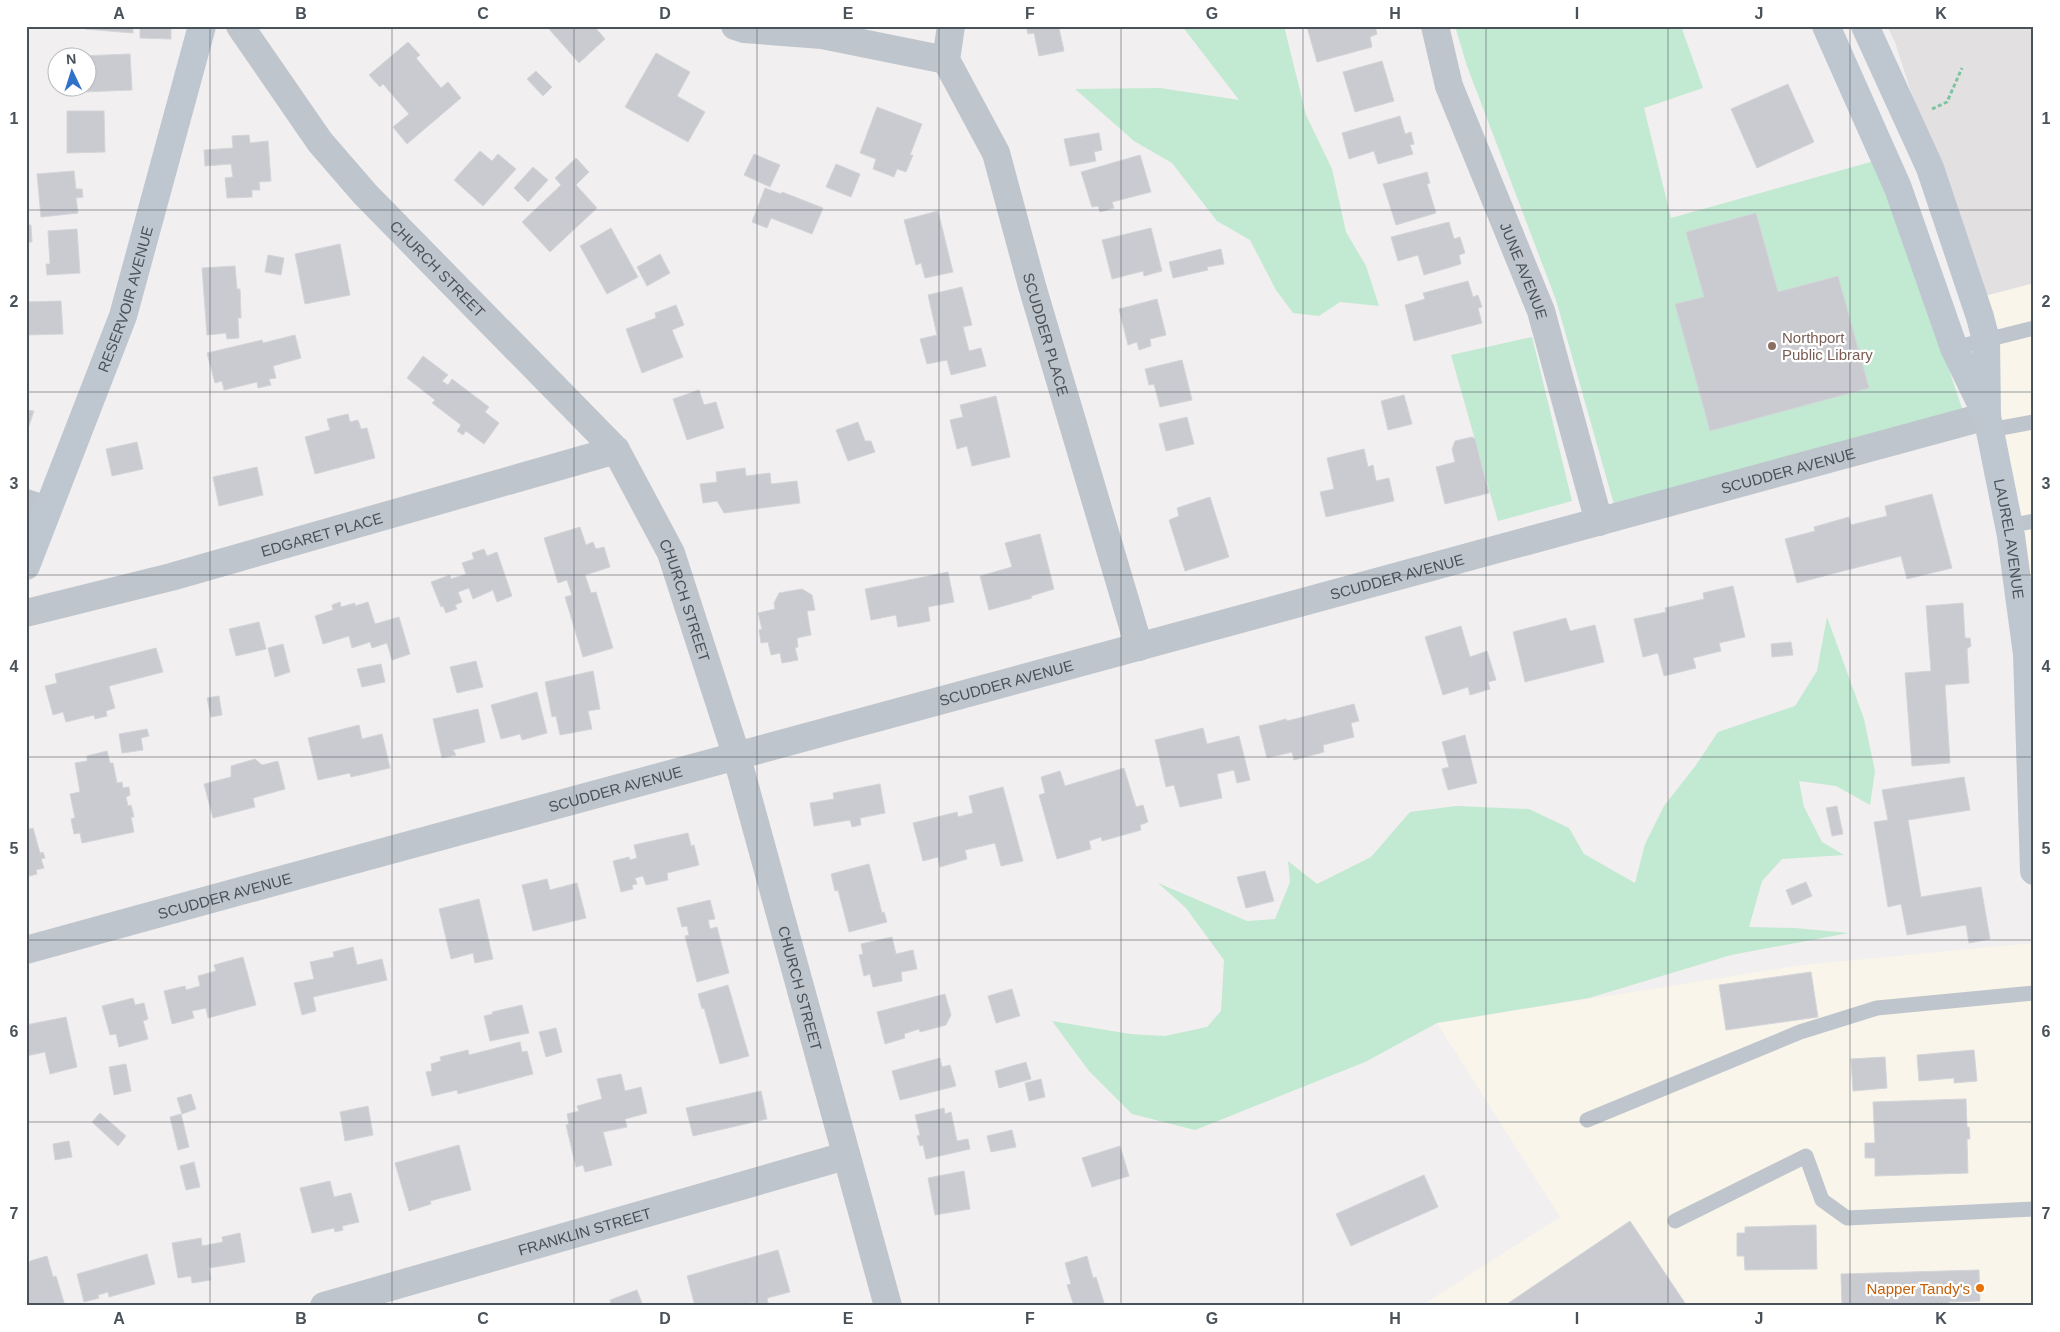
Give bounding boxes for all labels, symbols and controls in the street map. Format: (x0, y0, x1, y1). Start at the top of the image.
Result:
text: A (113, 5, 125, 22)
text: B (295, 5, 307, 22)
text: C (477, 5, 489, 22)
text: D (659, 5, 671, 22)
text: E (843, 5, 854, 22)
text: F (1025, 5, 1035, 22)
text: G (1206, 5, 1218, 22)
text: H (1389, 5, 1401, 22)
text: I (1575, 5, 1579, 22)
text: J (1755, 5, 1763, 22)
text: K (1935, 5, 1947, 22)
north arrow (48, 48, 98, 98)
text: N (65, 51, 77, 67)
text: 1 (10, 110, 19, 127)
text: 1 (2042, 110, 2051, 127)
street label: CHURCH STREET (387, 217, 489, 320)
street label: JUNE AVENUE (1497, 220, 1551, 321)
street label: RESERVOIR AVENUE (94, 224, 156, 374)
street label: SCUDDER PLACE (1020, 271, 1073, 398)
text: 2 (10, 293, 19, 310)
text: 2 (2042, 293, 2051, 310)
place label: Northport Public Library (1782, 329, 1873, 363)
marker: Northport Public Library (1766, 340, 1778, 352)
street label: SCUDDER AVENUE (1719, 444, 1857, 496)
text: 3 (10, 475, 19, 492)
text: 3 (2042, 475, 2051, 492)
street label: LAUREL AVENUE (1991, 477, 2028, 600)
street label: EDGARET PLACE (259, 509, 384, 559)
street label: CHURCH STREET (656, 536, 714, 663)
street label: SCUDDER AVENUE (1328, 550, 1466, 603)
street label: SCUDDER AVENUE (937, 656, 1075, 709)
text: 4 (10, 658, 19, 675)
text: 4 (2042, 658, 2051, 675)
street label: SCUDDER AVENUE (546, 762, 684, 815)
text: 5 (10, 840, 19, 857)
text: 5 (2042, 840, 2051, 857)
street label: SCUDDER AVENUE (156, 869, 294, 922)
street label: CHURCH STREET (775, 924, 826, 1052)
text: 6 (10, 1023, 19, 1040)
text: 6 (2042, 1023, 2051, 1040)
street label: FRANKLIN STREET (516, 1204, 653, 1258)
text: 7 (10, 1205, 19, 1222)
text: 7 (2042, 1205, 2051, 1222)
place label: Napper Tandy's (1867, 1280, 1970, 1297)
marker: Napper Tandy's (1974, 1282, 1986, 1294)
text: A (113, 1310, 125, 1327)
text: B (295, 1310, 307, 1327)
text: C (477, 1310, 489, 1327)
text: D (659, 1310, 671, 1327)
text: E (843, 1310, 854, 1327)
text: F (1025, 1310, 1035, 1327)
text: G (1206, 1310, 1218, 1327)
text: H (1389, 1310, 1401, 1327)
text: I (1575, 1310, 1579, 1327)
text: J (1755, 1310, 1763, 1327)
text: K (1935, 1310, 1947, 1327)

